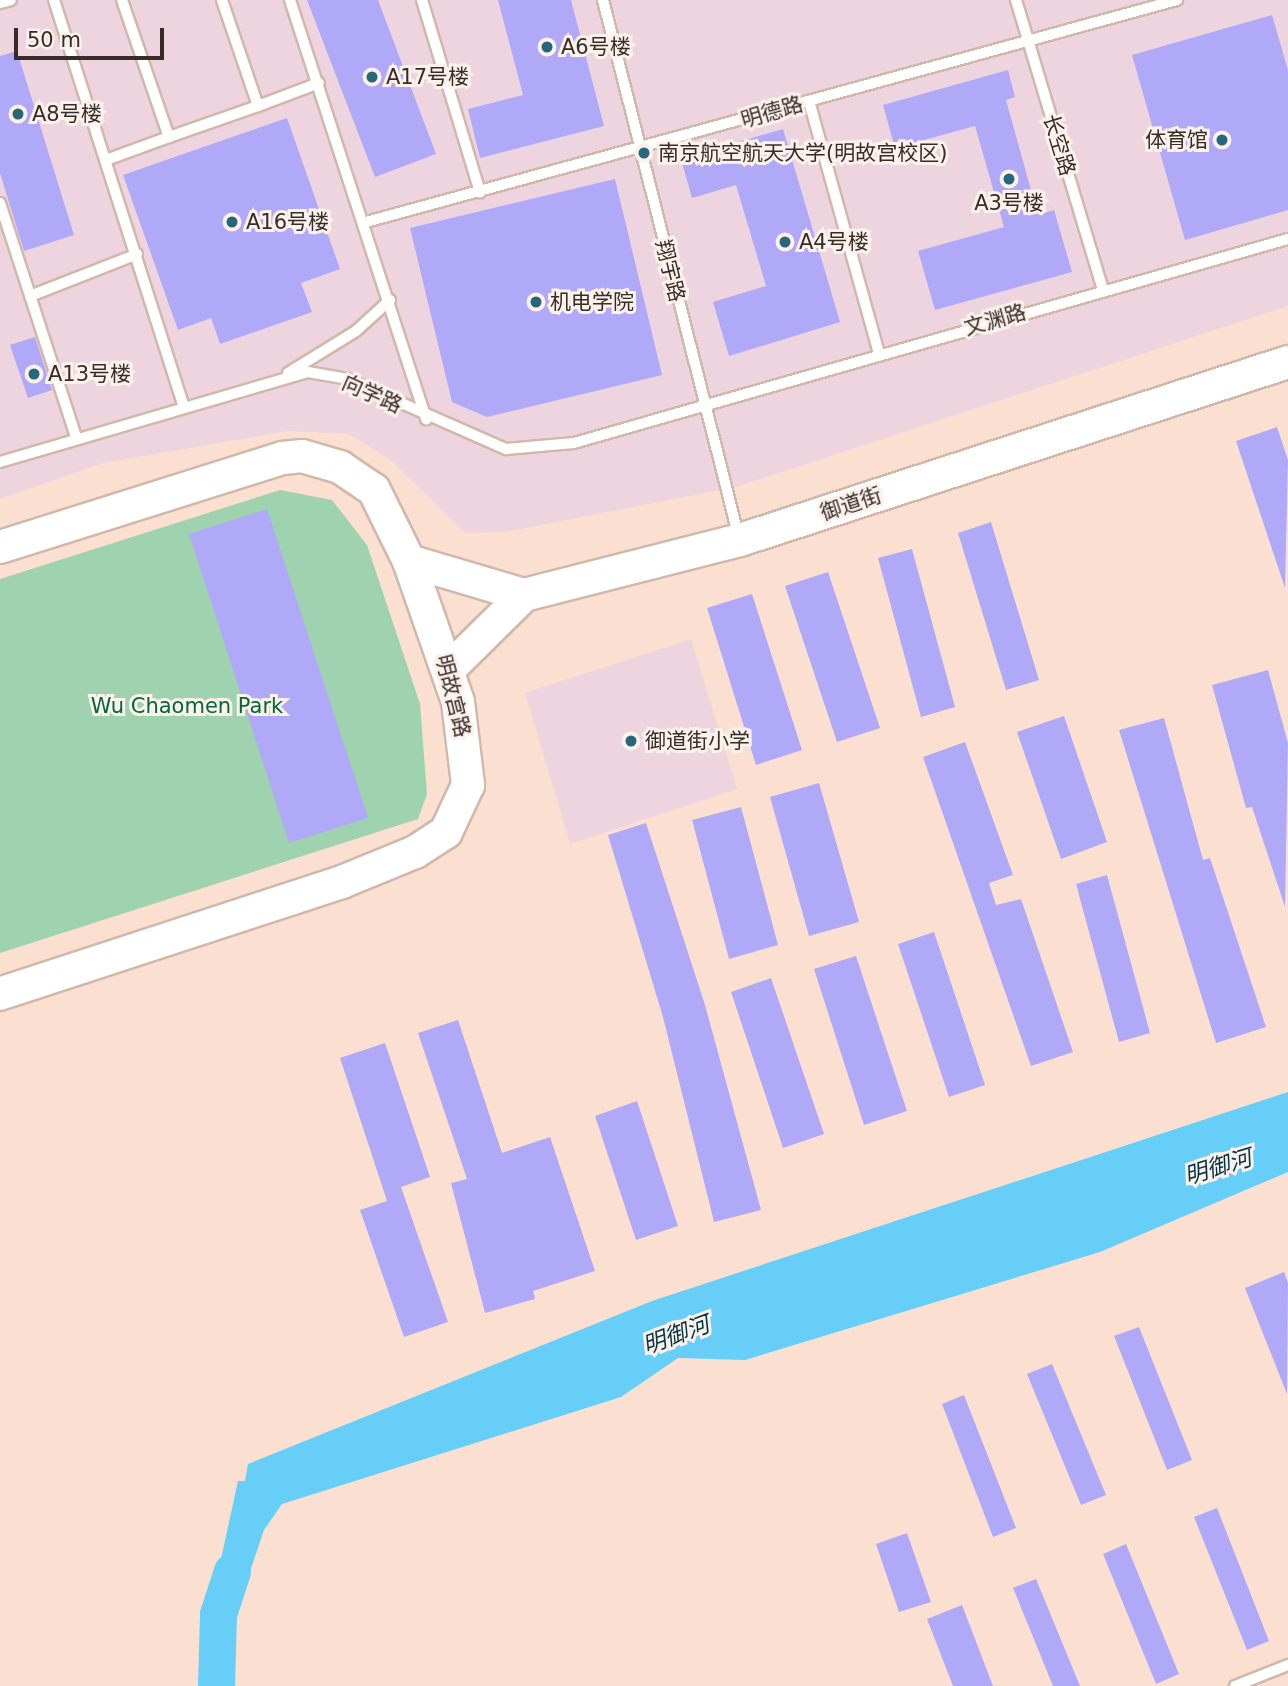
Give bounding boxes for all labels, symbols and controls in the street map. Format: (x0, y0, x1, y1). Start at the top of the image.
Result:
scale bar (18, 14, 168, 58)
text: 50 m (27, 28, 81, 52)
place label: A6号楼 (561, 34, 631, 60)
marker: A6号楼 (539, 39, 555, 55)
place label: A17号楼 (386, 64, 469, 90)
marker: A17号楼 (364, 69, 380, 85)
street label: 明德路 (738, 91, 806, 133)
place label: A8号楼 (32, 101, 102, 127)
marker: A8号楼 (10, 106, 26, 122)
street label: 长空路 (1038, 111, 1080, 179)
place label: 体育馆 (1145, 127, 1208, 153)
marker: 体育馆 (1214, 132, 1230, 148)
place label: 南京航空航天大学(明故宫校区) (658, 140, 947, 166)
marker: 南京航空航天大学(明故宫校区) (636, 145, 652, 161)
marker: A3号楼 (1001, 171, 1017, 187)
place label: A3号楼 (974, 190, 1044, 216)
place label: A16号楼 (246, 209, 329, 235)
marker: A16号楼 (224, 214, 240, 230)
place label: A4号楼 (799, 229, 869, 255)
marker: A4号楼 (777, 234, 793, 250)
street label: 翔宇路 (650, 237, 690, 305)
place label: 机电学院 (550, 289, 634, 315)
marker: 机电学院 (528, 294, 544, 310)
street label: 文渊路 (961, 299, 1029, 341)
place label: A13号楼 (48, 361, 131, 387)
marker: A13号楼 (26, 366, 42, 382)
street label: 向学路 (338, 370, 406, 418)
street label: 御道街 (817, 482, 885, 526)
street label: 明故宫路 (431, 652, 475, 740)
park label: Wu Chaomen Park (91, 693, 283, 719)
place label: 御道街小学 (645, 728, 750, 754)
marker: 御道街小学 (623, 733, 639, 749)
water label: 明御河 (1181, 1144, 1255, 1190)
water label: 明御河 (639, 1310, 713, 1360)

